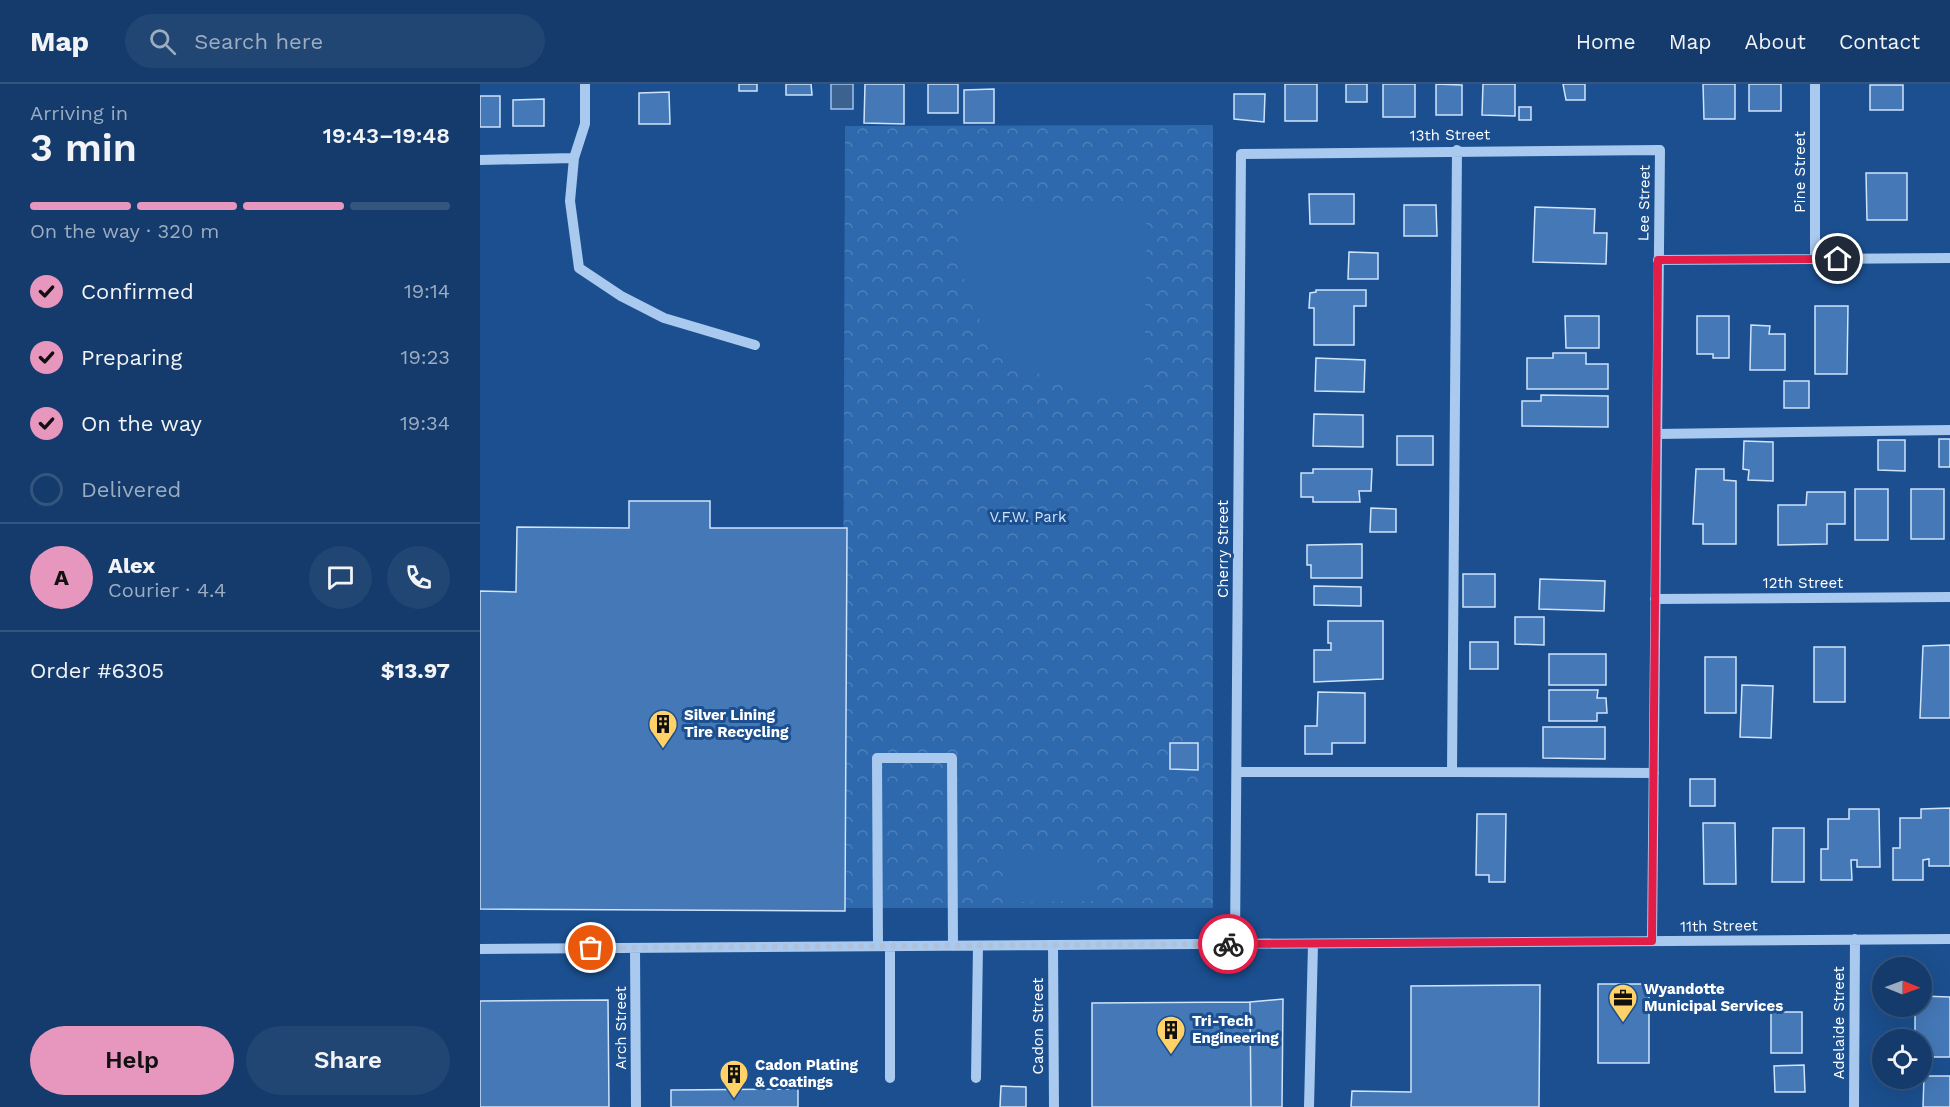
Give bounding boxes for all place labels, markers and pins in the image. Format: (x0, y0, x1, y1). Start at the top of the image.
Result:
pin (1812, 233, 1863, 284)
place label: Silver Lining Tire Recycling (684, 706, 789, 741)
building icon: Silver Lining Tire Recycling (647, 708, 679, 750)
pin (565, 922, 616, 973)
place label: Wyandotte Municipal Services (1644, 980, 1783, 1015)
office icon: Wyandotte Municipal Services (1607, 982, 1639, 1024)
place label: Tri-Tech Engineering (1192, 1012, 1279, 1047)
building icon: Tri-Tech Engineering (1155, 1014, 1187, 1056)
place label: Cadon Plating & Coatings (755, 1056, 858, 1091)
building icon: Cadon Plating & Coatings (718, 1058, 750, 1100)

